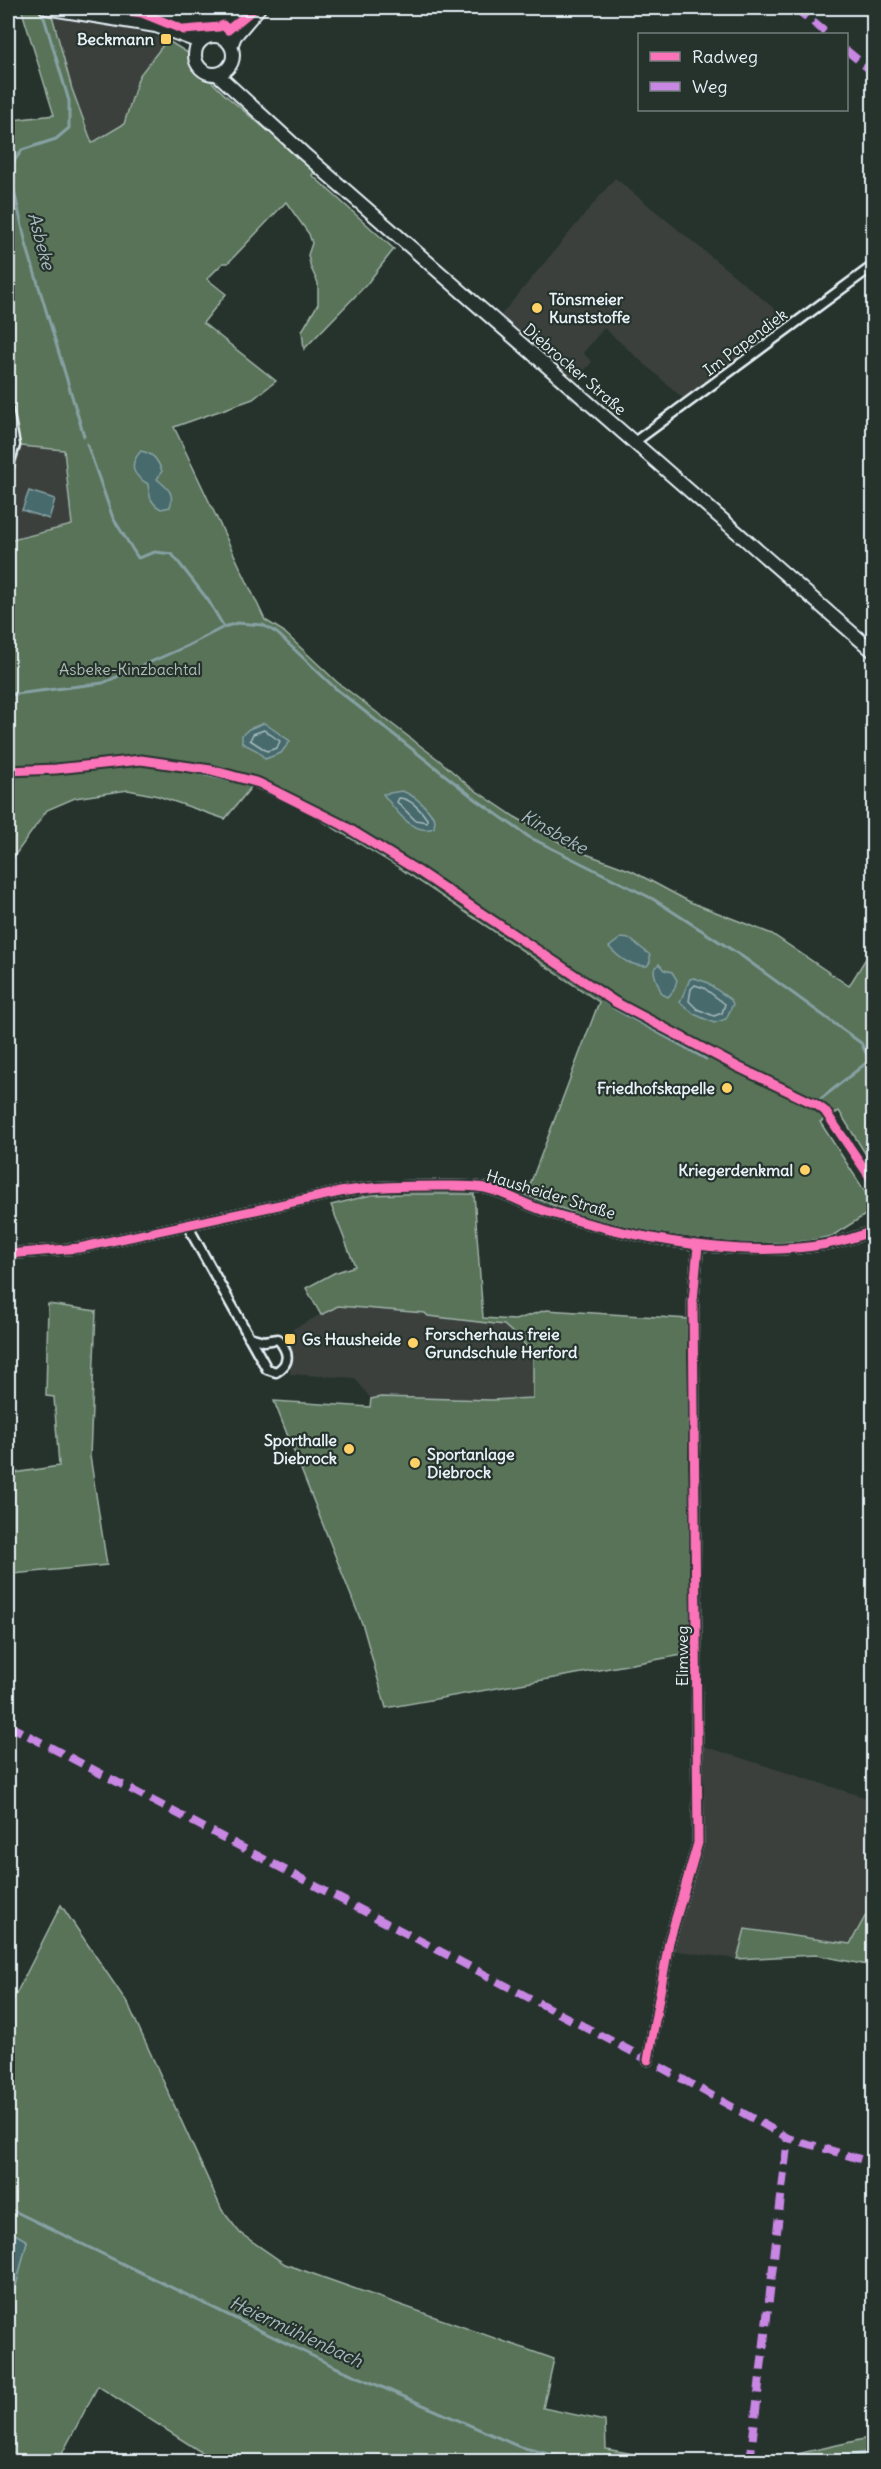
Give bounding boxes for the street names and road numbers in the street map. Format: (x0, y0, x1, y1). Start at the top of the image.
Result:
street label: Im Papendiek (699, 304, 791, 380)
street label: Diebrocker Straße (519, 319, 631, 419)
street label: Hausheider Straße (484, 1165, 618, 1223)
street label: Elimweg (672, 1626, 692, 1686)

